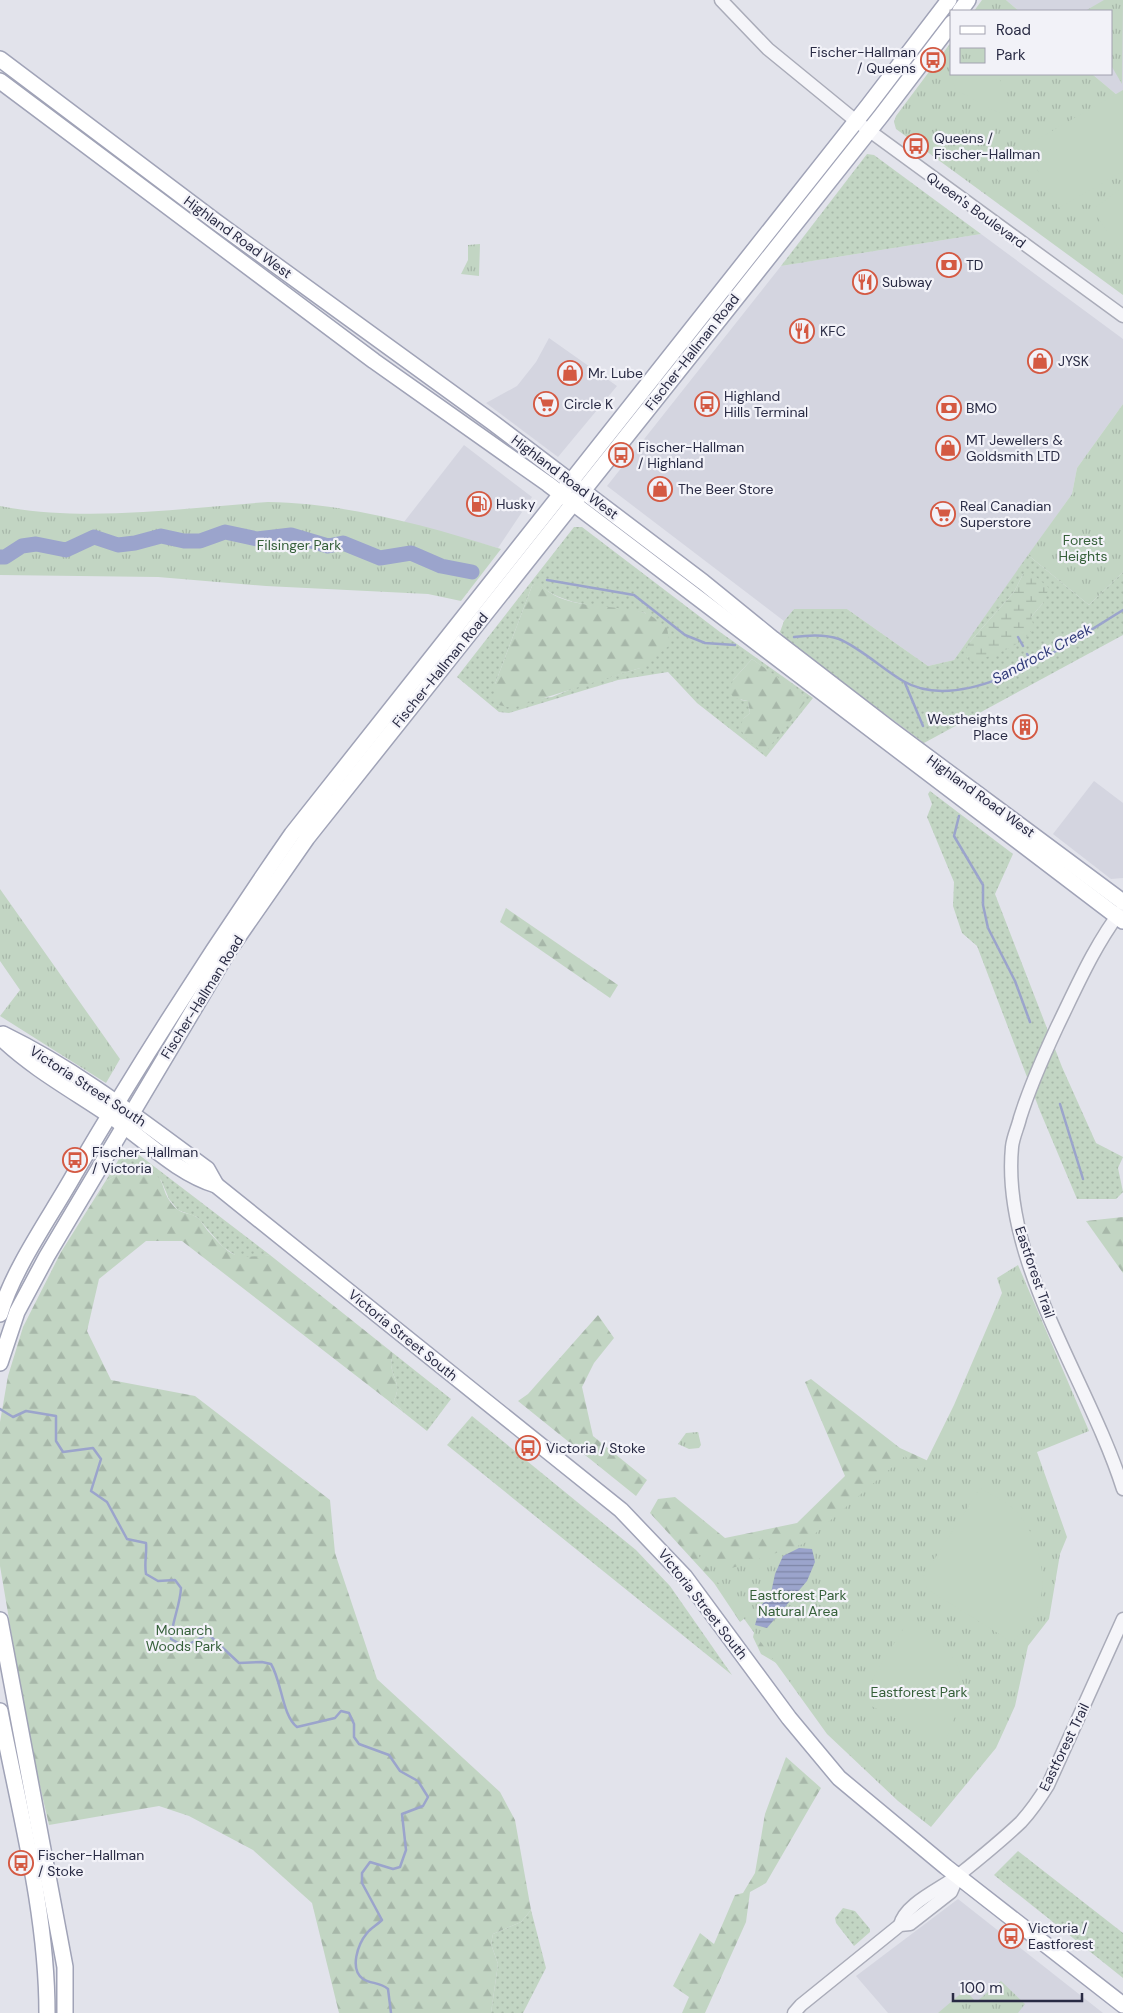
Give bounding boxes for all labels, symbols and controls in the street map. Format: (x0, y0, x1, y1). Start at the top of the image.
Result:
legend (950, 10, 1113, 75)
text: Road (996, 20, 1031, 40)
place label: Fischer-Hallman / Queens (810, 43, 916, 77)
text: Park (996, 45, 1026, 65)
bus stop icon: Fischer-Hallman / Queens (920, 47, 946, 73)
place label: Queens / Fischer-Hallman (934, 129, 1040, 163)
bus stop icon: Queens / Fischer-Hallman (903, 133, 929, 159)
street label: Queen's Boulevard (923, 168, 1029, 252)
street label: Highland Road West (180, 192, 296, 282)
bank icon: TD (936, 252, 962, 278)
place label: TD (966, 256, 984, 274)
restaurant icon: Subway (852, 269, 878, 295)
place label: Subway (882, 273, 932, 291)
street label: Fischer-Hallman Road (641, 290, 743, 414)
restaurant icon: KFC (789, 318, 815, 344)
place label: KFC (820, 322, 846, 340)
shop icon: JYSK (1027, 348, 1053, 374)
place label: JYSK (1058, 352, 1089, 370)
shop icon: Mr. Lube (557, 360, 583, 386)
place label: Mr. Lube (588, 364, 643, 382)
place label: Highland Hills Terminal (724, 387, 808, 421)
supermarket icon: Circle K (533, 391, 559, 417)
bus stop icon: Highland Hills Terminal (694, 391, 720, 417)
place label: Circle K (564, 395, 613, 413)
bank icon: BMO (936, 395, 962, 421)
place label: BMO (966, 399, 997, 417)
street label: Highland Road West (508, 431, 622, 523)
place label: MT Jewellers & Goldsmith LTD (966, 431, 1063, 465)
shop icon: MT Jewellers & Goldsmith LTD (935, 435, 961, 461)
place label: Fischer-Hallman / Highland (638, 438, 744, 472)
bus stop icon: Fischer-Hallman / Highland (608, 442, 634, 468)
shop icon: The Beer Store (647, 476, 673, 502)
place label: The Beer Store (678, 480, 773, 498)
fuel station icon: Husky (466, 491, 492, 517)
place label: Husky (496, 495, 536, 513)
place label: Real Canadian Superstore (960, 497, 1051, 531)
supermarket icon: Real Canadian Superstore (930, 501, 956, 527)
park label: Forest Heights (1058, 531, 1108, 565)
park label: Filsinger Park (257, 536, 341, 554)
street label: Fischer-Hallman Road (388, 609, 492, 731)
water label: Sandrock Creek (988, 619, 1096, 689)
place label: Westheights Place (927, 710, 1008, 744)
building icon: Westheights Place (1012, 714, 1038, 740)
street label: Highland Road West (923, 751, 1039, 841)
street label: Fischer-Hallman Road (157, 932, 247, 1062)
street label: Victoria Street South (26, 1042, 150, 1130)
place label: Fischer-Hallman / Victoria (92, 1143, 198, 1177)
bus stop icon: Fischer-Hallman / Victoria (62, 1147, 88, 1173)
street label: Eastforest Trail (1011, 1224, 1059, 1320)
street label: Victoria Street South (345, 1285, 461, 1385)
bus stop icon: Victoria / Stoke (515, 1435, 541, 1461)
place label: Victoria / Stoke (546, 1439, 645, 1457)
street label: Victoria Street South (654, 1545, 752, 1663)
park label: Eastforest Park Natural Area (750, 1586, 846, 1620)
park label: Monarch Woods Park (146, 1621, 222, 1655)
park label: Eastforest Park (871, 1683, 967, 1701)
street label: Eastforest Trail (1035, 1700, 1093, 1794)
place label: Fischer-Hallman / Stoke (38, 1846, 144, 1880)
bus stop icon: Fischer-Hallman / Stoke (8, 1850, 34, 1876)
place label: Victoria / Eastforest (1028, 1919, 1094, 1953)
bus stop icon: Victoria / Eastforest (998, 1923, 1024, 1949)
scale bar (953, 1970, 1082, 2002)
text: 100 m (960, 1978, 1003, 1998)

